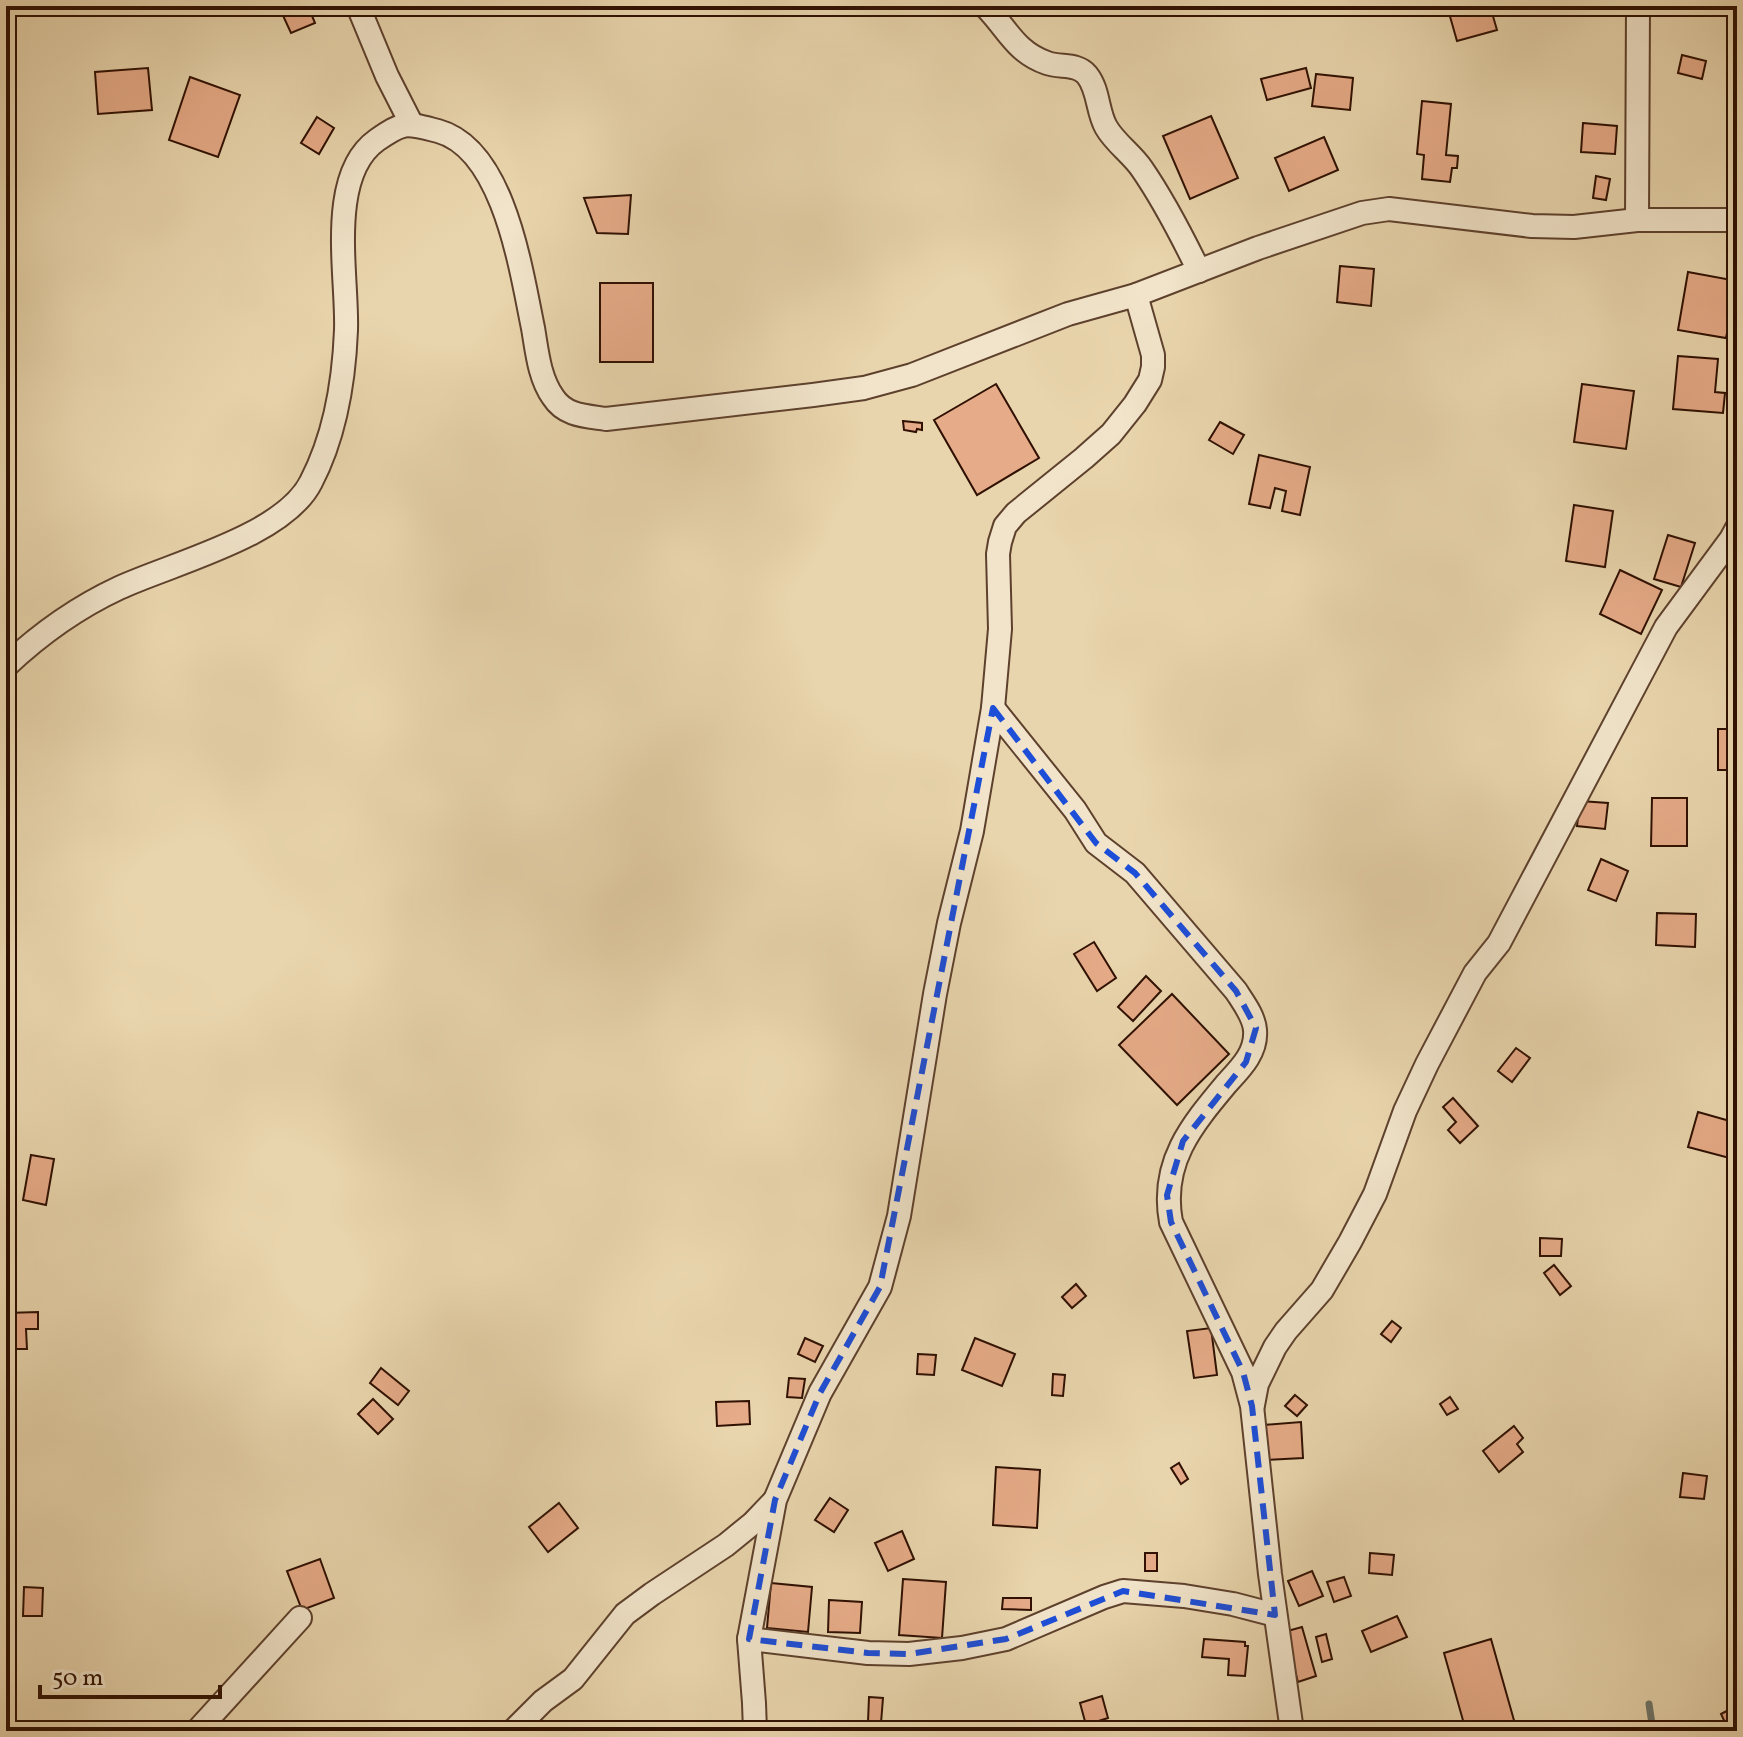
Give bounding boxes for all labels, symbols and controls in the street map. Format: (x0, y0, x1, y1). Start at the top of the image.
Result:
scale bar (40, 1649, 220, 1699)
text: 50 m (52, 1662, 104, 1696)

